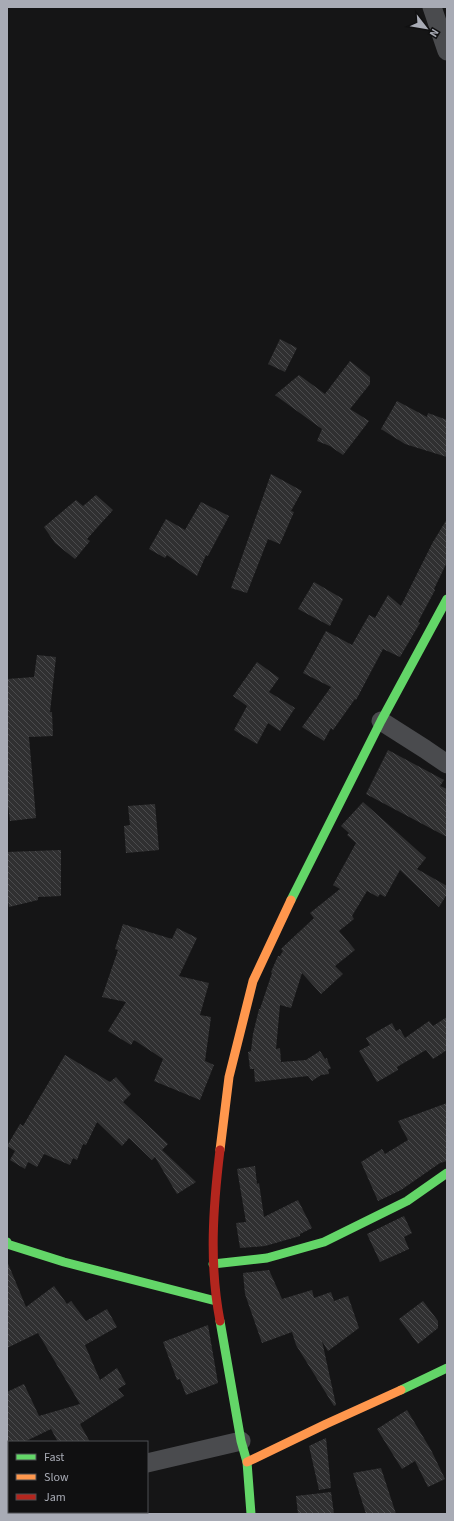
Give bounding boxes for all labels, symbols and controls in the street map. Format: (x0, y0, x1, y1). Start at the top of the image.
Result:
north arrow (406, 8, 446, 48)
text: N (426, 26, 442, 40)
legend (8, 1441, 148, 1513)
text: Fast (44, 1449, 64, 1466)
text: Slow (44, 1469, 69, 1486)
text: Jam (44, 1489, 66, 1506)

